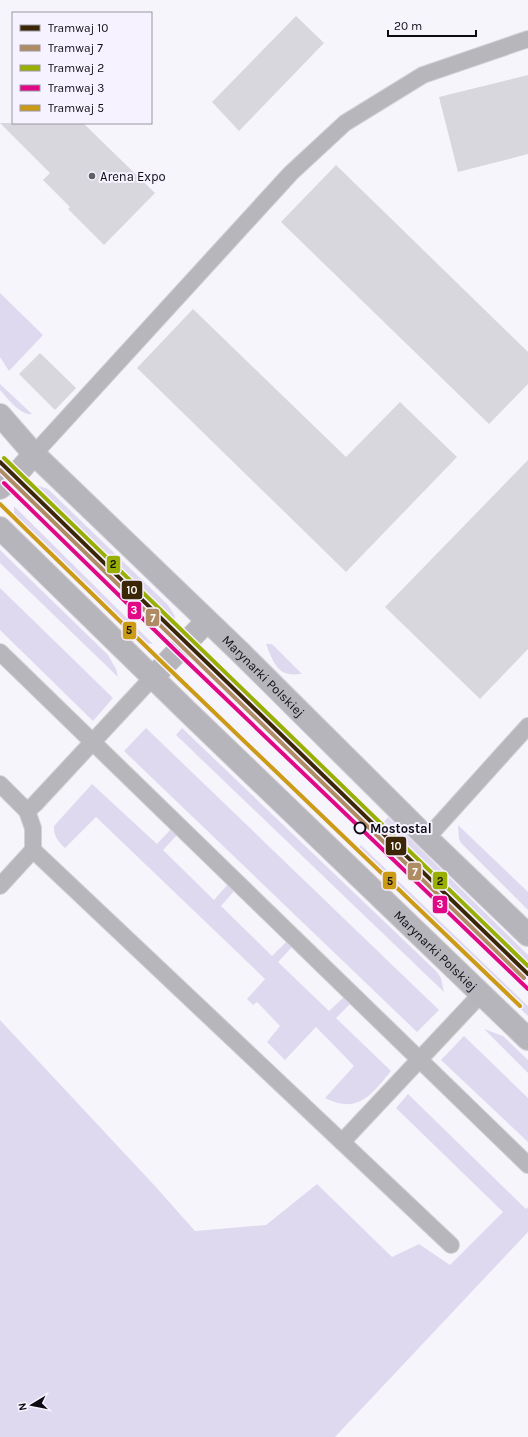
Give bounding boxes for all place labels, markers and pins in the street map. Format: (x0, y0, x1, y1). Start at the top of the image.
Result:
place label: Arena Expo (100, 169, 166, 184)
marker: Arena Expo (87, 171, 97, 181)
marker: Mostostal (353, 821, 367, 835)
place label: Mostostal (370, 821, 432, 836)

